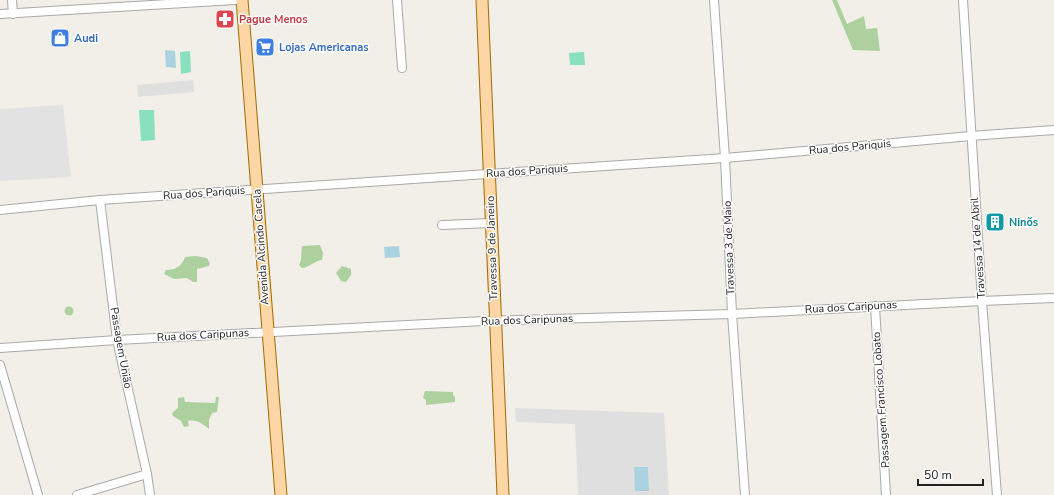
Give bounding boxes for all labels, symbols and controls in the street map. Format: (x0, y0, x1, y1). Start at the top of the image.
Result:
pharmacy icon: Pague Menos (214, 8, 236, 30)
place label: Pague Menos (239, 12, 308, 27)
shop icon: Audi (49, 27, 71, 49)
place label: Audi (74, 31, 98, 46)
supermarket icon: Lojas Americanas (254, 36, 276, 58)
place label: Lojas Americanas (279, 40, 369, 55)
street label: Rua dos Pariquis (808, 136, 892, 158)
street label: Rua dos Pariquis (485, 161, 569, 181)
street label: Rua dos Pariquis (162, 183, 246, 203)
street label: Avenida Alcindo Cacela (249, 188, 273, 306)
street label: Travessa 9 de Janeiro (483, 195, 501, 301)
street label: Travessa 14 de Abril (967, 196, 989, 299)
street label: Travessa 3 de Maio (720, 200, 738, 296)
building icon: Ninõs (984, 211, 1006, 233)
place label: Ninõs (1009, 215, 1038, 230)
street label: Rua dos Caripunas (804, 297, 898, 317)
street label: Passagem União (106, 306, 136, 390)
street label: Rua dos Caripunas (481, 311, 573, 329)
street label: Rua dos Caripunas (156, 325, 250, 345)
street label: Passagem Francisco Lobato (869, 331, 893, 469)
scale bar (918, 461, 983, 487)
text: 50 m (924, 467, 952, 483)

